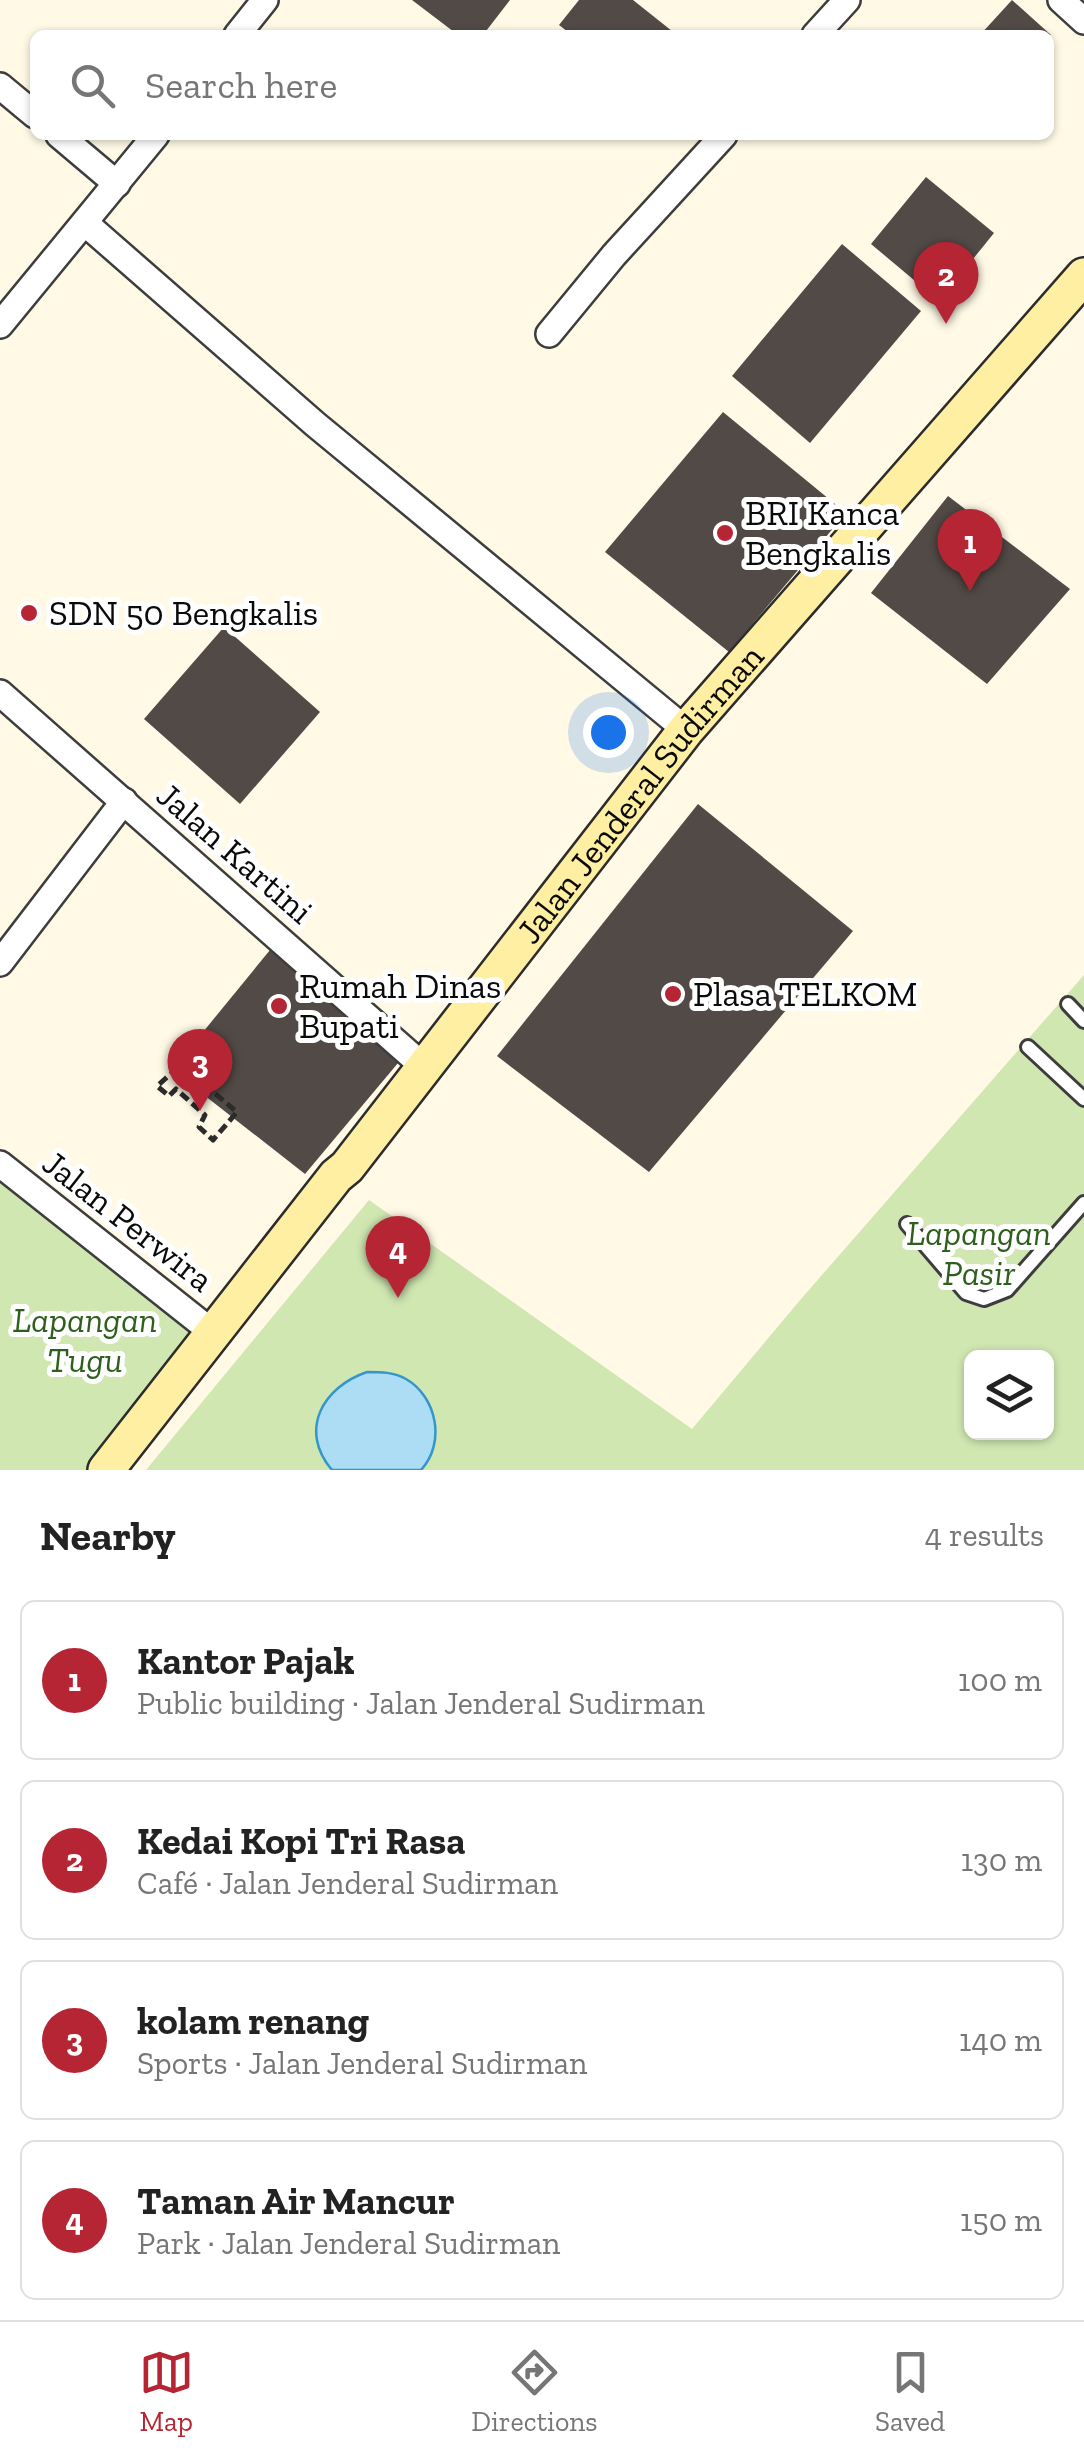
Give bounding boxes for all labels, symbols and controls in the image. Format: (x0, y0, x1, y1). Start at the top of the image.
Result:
search box (30, 30, 1054, 140)
icon: search (65, 58, 120, 113)
text: Search here (145, 62, 337, 108)
pin: 2 (914, 242, 978, 324)
place label: BRI Kanca Bengkalis (745, 492, 900, 574)
pin: 1 (938, 508, 1002, 591)
marker: BRI Kanca Bengkalis (714, 522, 736, 544)
place label: SDN 50 Bengkalis (49, 592, 318, 634)
marker: SDN 50 Bengkalis (18, 602, 40, 624)
street label: Jalan Jenderal Sudirman (508, 636, 772, 951)
your location (583, 707, 634, 758)
street label: Jalan Kartini (148, 774, 322, 932)
place label: Rumah Dinas Bupati (299, 965, 501, 1047)
place label: Plasa TELKOM (693, 973, 918, 1015)
marker: Plasa TELKOM (662, 983, 684, 1005)
marker: Rumah Dinas Bupati (268, 995, 290, 1017)
pin: 3 (168, 1028, 232, 1111)
street label: Jalan Perwira (34, 1141, 222, 1301)
park label: Lapangan Pasir (907, 1212, 1051, 1294)
pin: 4 (366, 1216, 430, 1298)
park label: Lapangan Tugu (13, 1299, 157, 1381)
map controls (964, 1350, 1054, 1440)
button: layers (964, 1350, 1054, 1440)
text: Nearby (40, 1510, 176, 1561)
text: 4 results (925, 1516, 1044, 1554)
text: Kantor Pajak (137, 1638, 355, 1684)
text: 1 (68, 1661, 81, 1699)
text: 100 m (958, 1661, 1042, 1699)
text: Public building · Jalan Jenderal Sudirman (137, 1684, 705, 1722)
text: Kedai Kopi Tri Rasa (137, 1818, 465, 1864)
text: 2 (66, 1841, 83, 1879)
text: 130 m (961, 1841, 1042, 1879)
text: Café · Jalan Jenderal Sudirman (137, 1864, 558, 1902)
text: kolam renang (137, 1998, 369, 2044)
text: 3 (66, 2021, 83, 2059)
text: 140 m (959, 2021, 1042, 2059)
text: Sports · Jalan Jenderal Sudirman (137, 2044, 587, 2082)
text: Taman Air Mancur (137, 2178, 455, 2224)
text: 4 (65, 2201, 84, 2239)
text: 150 m (960, 2201, 1042, 2239)
text: Park · Jalan Jenderal Sudirman (137, 2224, 560, 2262)
tab: Map (139, 2345, 194, 2438)
tab: Directions (471, 2345, 598, 2438)
tab: Saved (875, 2345, 945, 2438)

